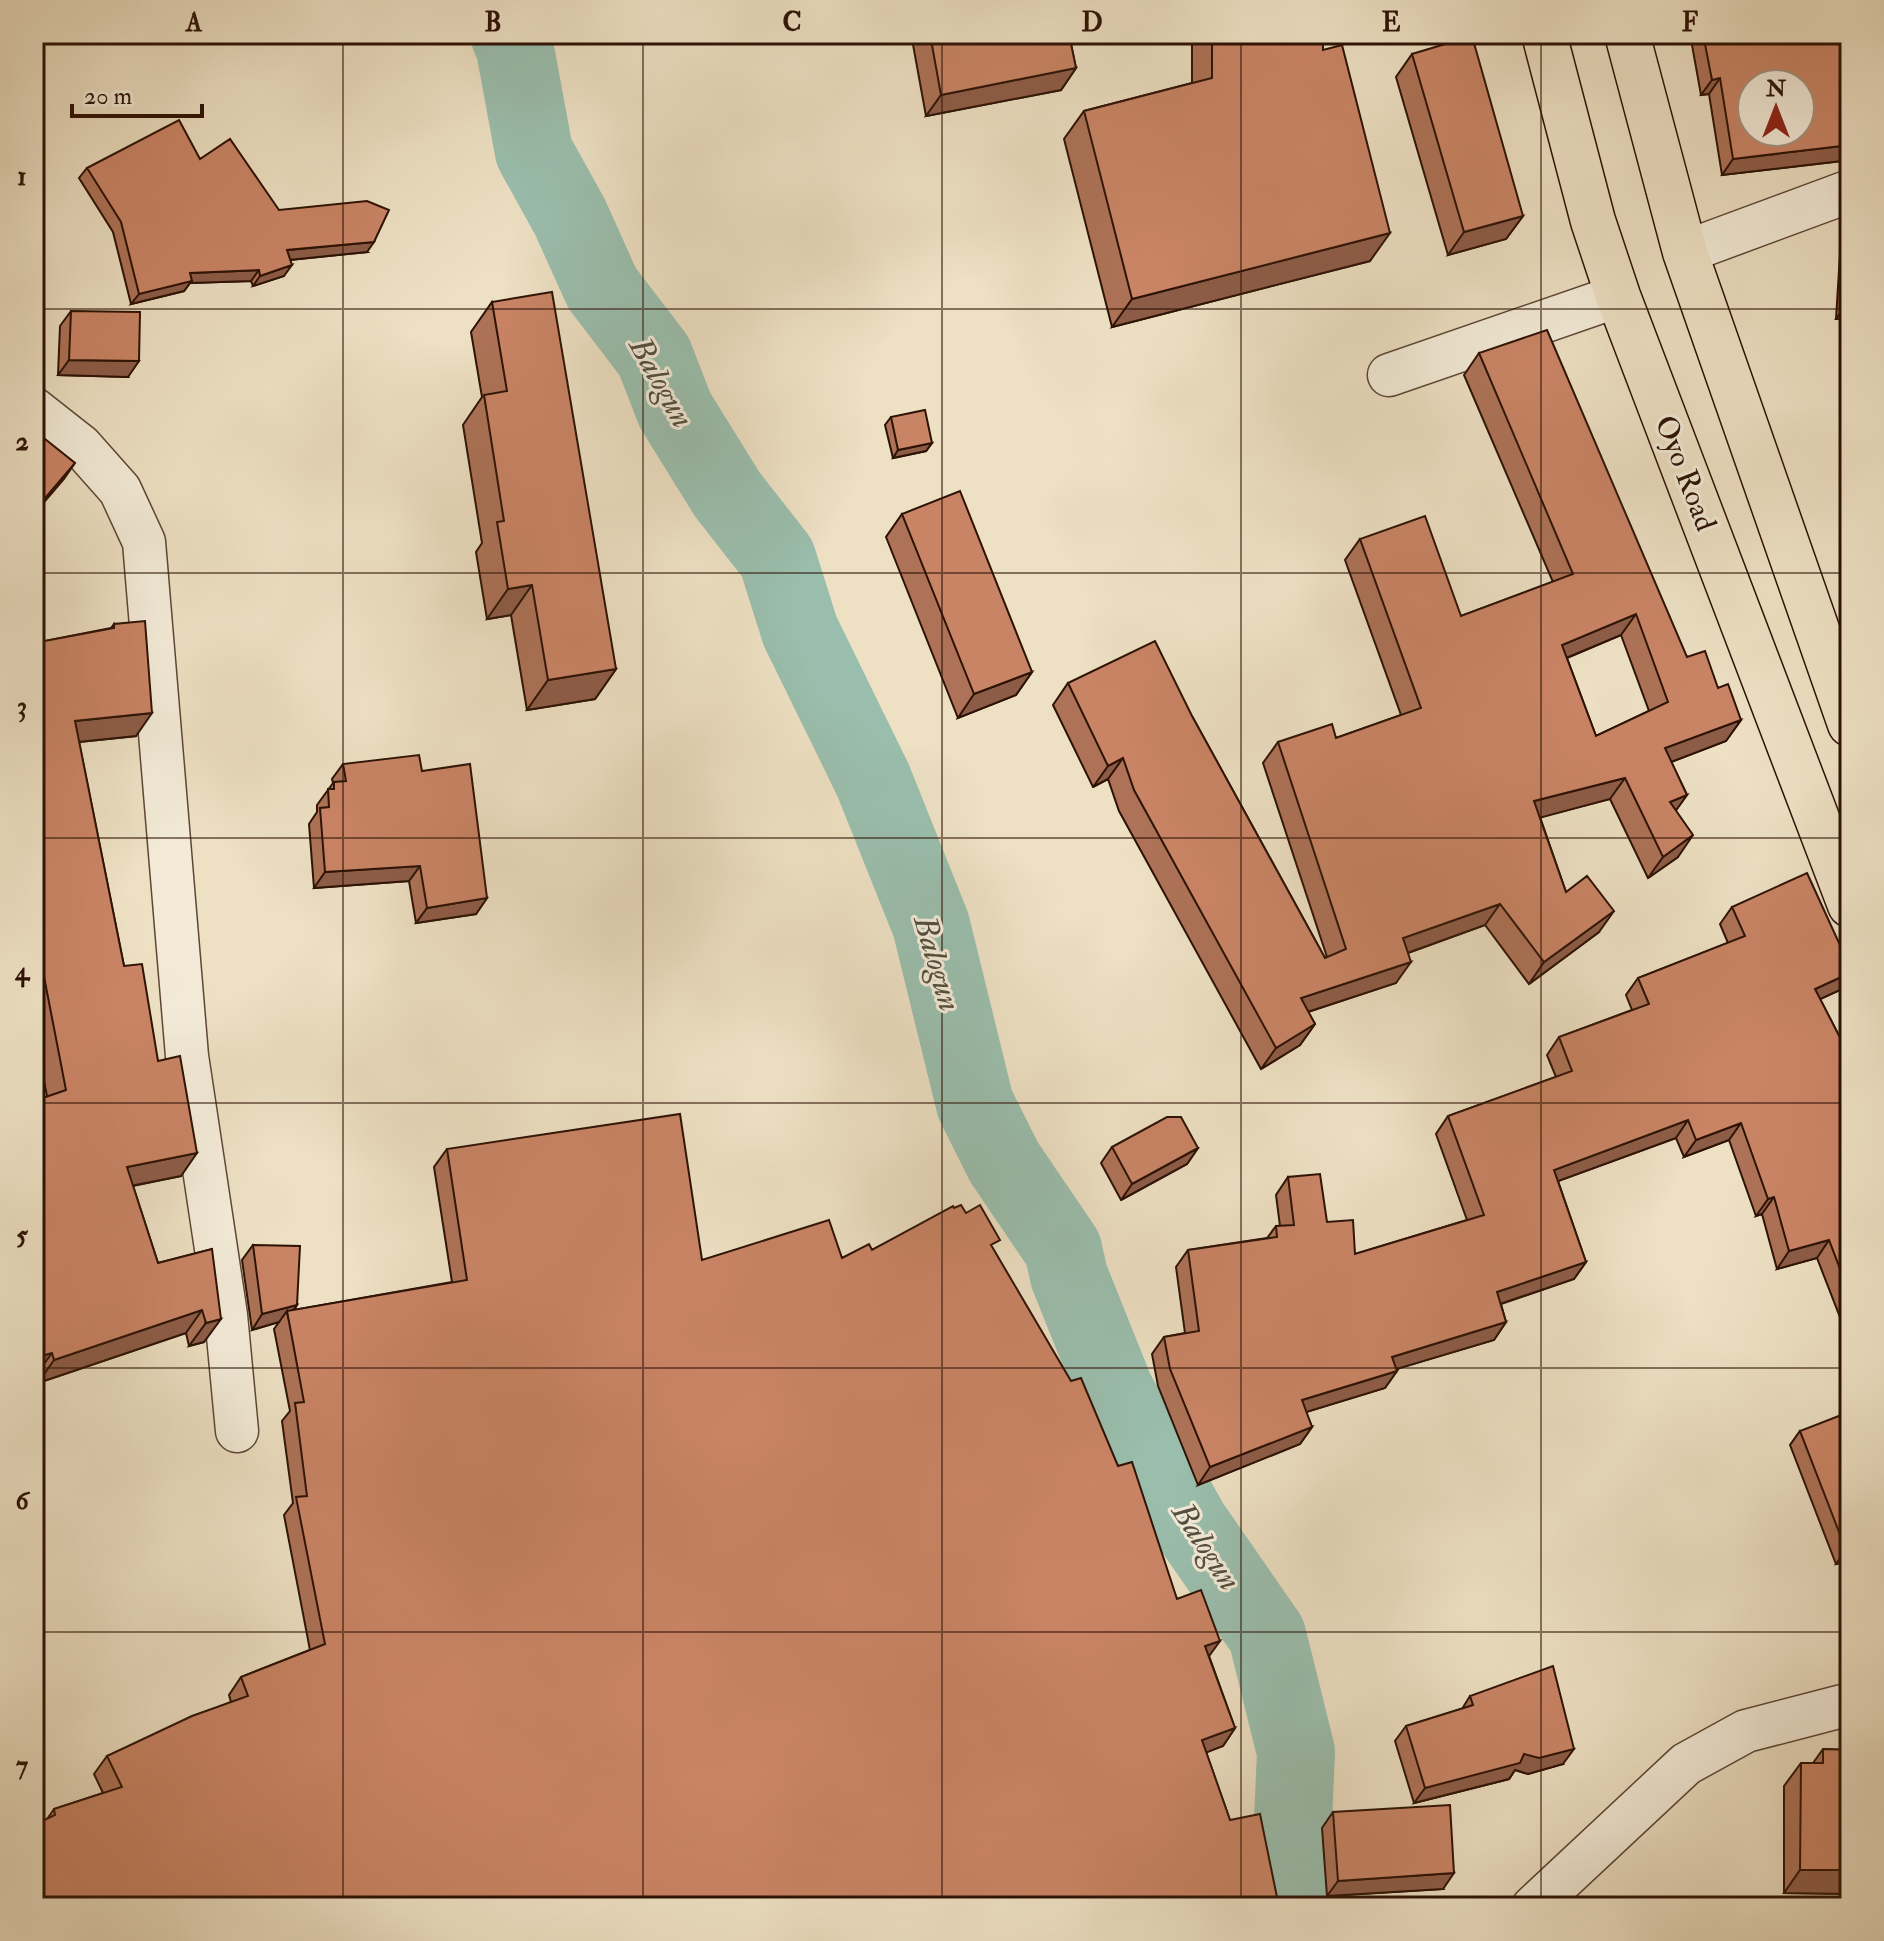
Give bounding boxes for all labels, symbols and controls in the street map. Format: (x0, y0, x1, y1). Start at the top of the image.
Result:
text: A (185, 7, 203, 39)
text: B (484, 7, 502, 39)
text: C (782, 7, 802, 39)
text: D (1081, 7, 1103, 39)
text: E (1382, 7, 1401, 39)
text: F (1682, 7, 1699, 39)
scale bar (72, 68, 202, 118)
north arrow (1736, 68, 1816, 148)
text: N (1765, 75, 1786, 103)
text: 20 m (84, 81, 133, 112)
text: 1 (17, 161, 27, 193)
water label: Balogun (619, 328, 702, 435)
street label: Oyo Road (1647, 410, 1725, 536)
text: 2 (15, 426, 29, 458)
text: 3 (17, 691, 27, 723)
water label: Balogun (904, 909, 970, 1016)
text: 4 (14, 956, 31, 988)
text: 5 (16, 1220, 28, 1252)
text: 6 (15, 1485, 30, 1517)
water label: Balogun (1162, 1493, 1249, 1598)
text: 7 (16, 1750, 28, 1782)

